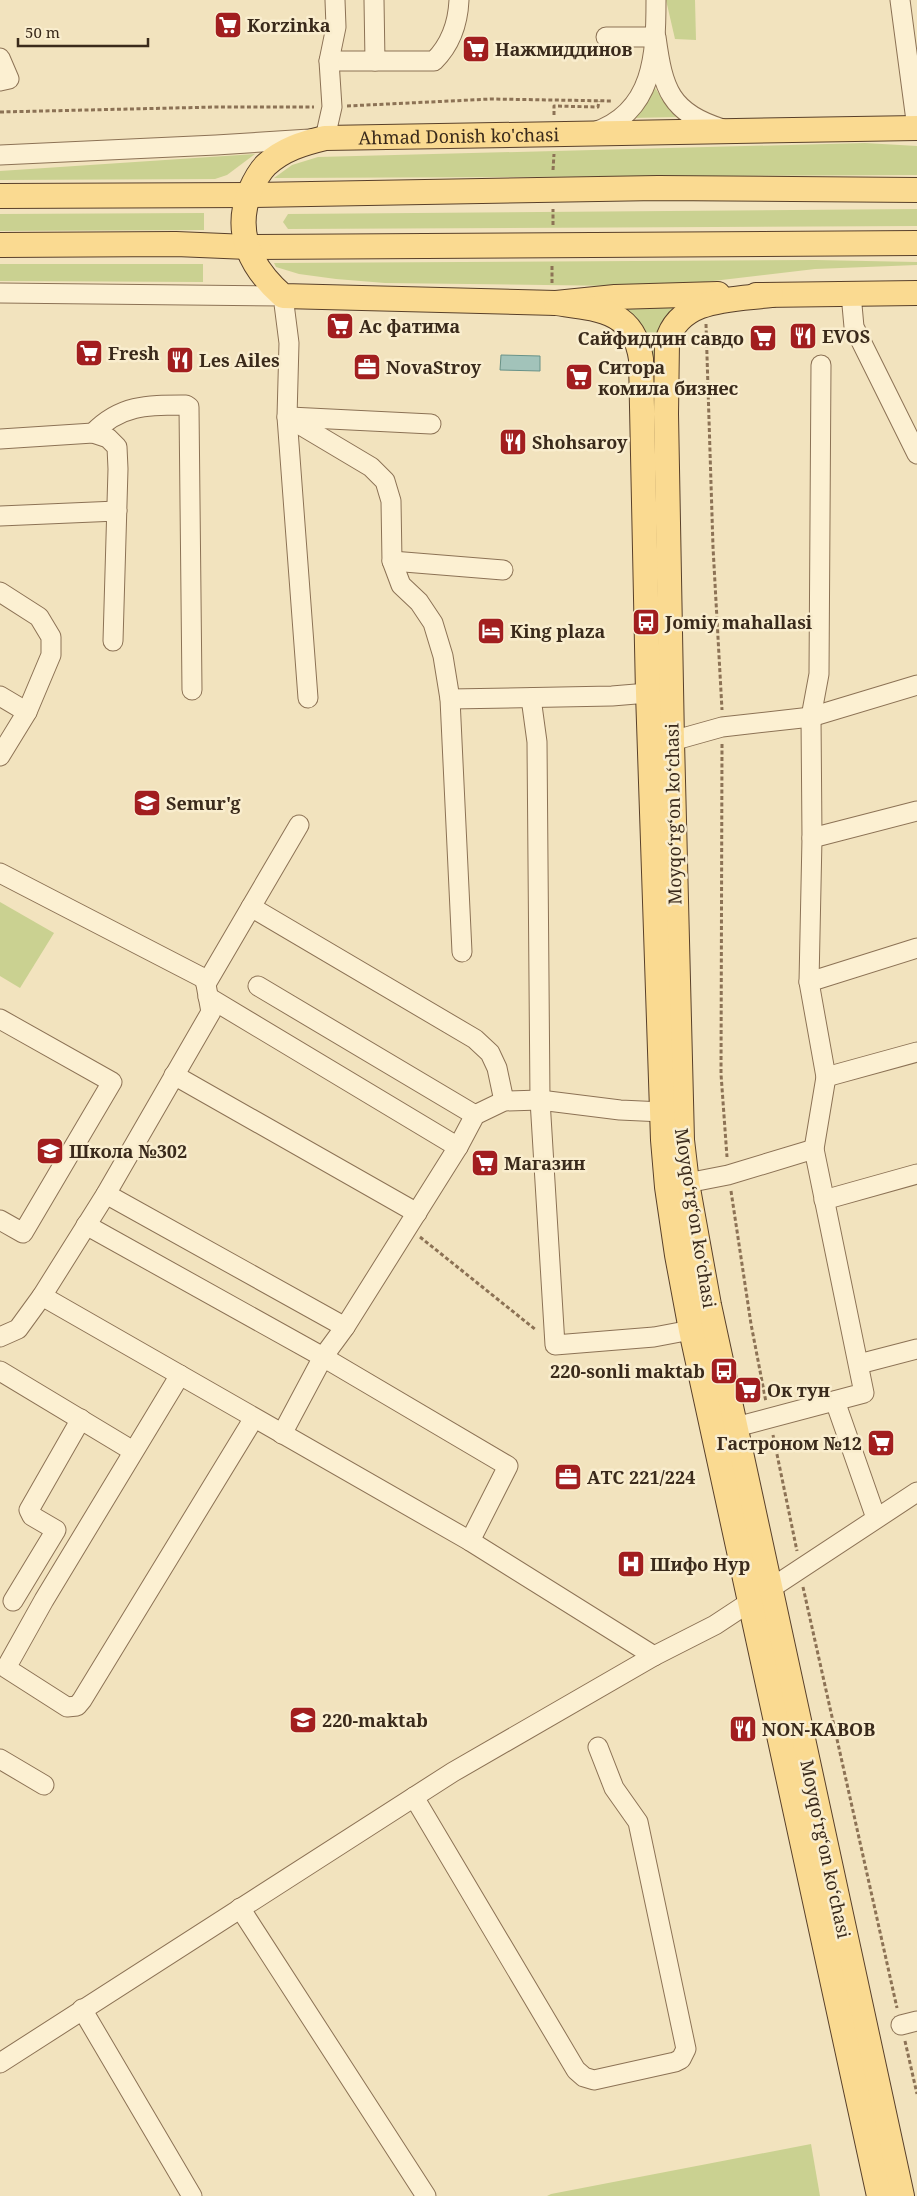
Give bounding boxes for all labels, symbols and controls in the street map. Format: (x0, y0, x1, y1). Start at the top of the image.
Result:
supermarket icon: Korzinka (213, 10, 243, 40)
place label: Korzinka (247, 13, 331, 37)
scale bar (18, 15, 148, 47)
text: 50 m (25, 22, 60, 42)
supermarket icon: Нажмиддинов (461, 34, 491, 64)
place label: Нажмиддинов (495, 37, 633, 61)
street label: Ahmad Donish ko'chasi (358, 122, 560, 149)
supermarket icon: Ас фатима (325, 311, 355, 341)
place label: Ас фатима (359, 314, 460, 338)
restaurant icon: EVOS (788, 321, 818, 351)
supermarket icon: Сайфиддин савдо (748, 323, 778, 353)
place label: EVOS (822, 324, 870, 348)
place label: Сайфиддин савдо (578, 326, 744, 350)
supermarket icon: Fresh (74, 338, 104, 368)
place label: Fresh (108, 341, 160, 365)
restaurant icon: Les Ailes (165, 345, 195, 375)
place label: Les Ailes (199, 348, 280, 372)
office icon: NovaStroy (352, 352, 382, 382)
place label: NovaStroy (386, 355, 482, 379)
place label: Ситора комила бизнес (598, 355, 738, 400)
supermarket icon: Ситора комила бизнес (564, 362, 594, 392)
restaurant icon: Shohsaroy (498, 427, 528, 457)
place label: Shohsaroy (532, 430, 628, 454)
bus stop icon: Jomiy mahallasi (631, 607, 661, 637)
place label: Jomiy mahallasi (664, 610, 813, 634)
hotel icon: King plaza (476, 616, 506, 646)
place label: King plaza (510, 619, 606, 643)
street label: Moyqoʻrgʻon koʻchasi (659, 723, 687, 905)
school or university icon: Semur'g (132, 788, 162, 818)
place label: Semur'g (166, 791, 241, 815)
street label: Moyqoʻrgʻon koʻchasi (670, 1126, 722, 1310)
school or university icon: Школа №302 (35, 1136, 65, 1166)
place label: Школа №302 (69, 1139, 187, 1163)
supermarket icon: Магазин (470, 1148, 500, 1178)
place label: Магазин (504, 1151, 585, 1175)
bus stop icon: 220-sonli maktab (709, 1356, 739, 1386)
place label: 220-sonli maktab (550, 1359, 705, 1383)
supermarket icon: Ок тун (733, 1375, 763, 1405)
place label: Ок тун (767, 1378, 830, 1402)
supermarket icon: Гастроном №12 (866, 1428, 896, 1458)
place label: Гастроном №12 (717, 1431, 862, 1455)
office icon: АТС 221/224 (553, 1462, 583, 1492)
place label: АТС 221/224 (587, 1465, 695, 1489)
hospital icon: Шифо Нур (616, 1549, 646, 1579)
place label: Шифо Нур (650, 1552, 750, 1576)
school or university icon: 220-maktab (288, 1705, 318, 1735)
place label: 220-maktab (322, 1708, 428, 1732)
restaurant icon: NON-KABOB (728, 1714, 758, 1744)
place label: NON-KABOB (762, 1717, 875, 1741)
street label: Moyqoʻrgʻon koʻchasi (795, 1758, 857, 1941)

